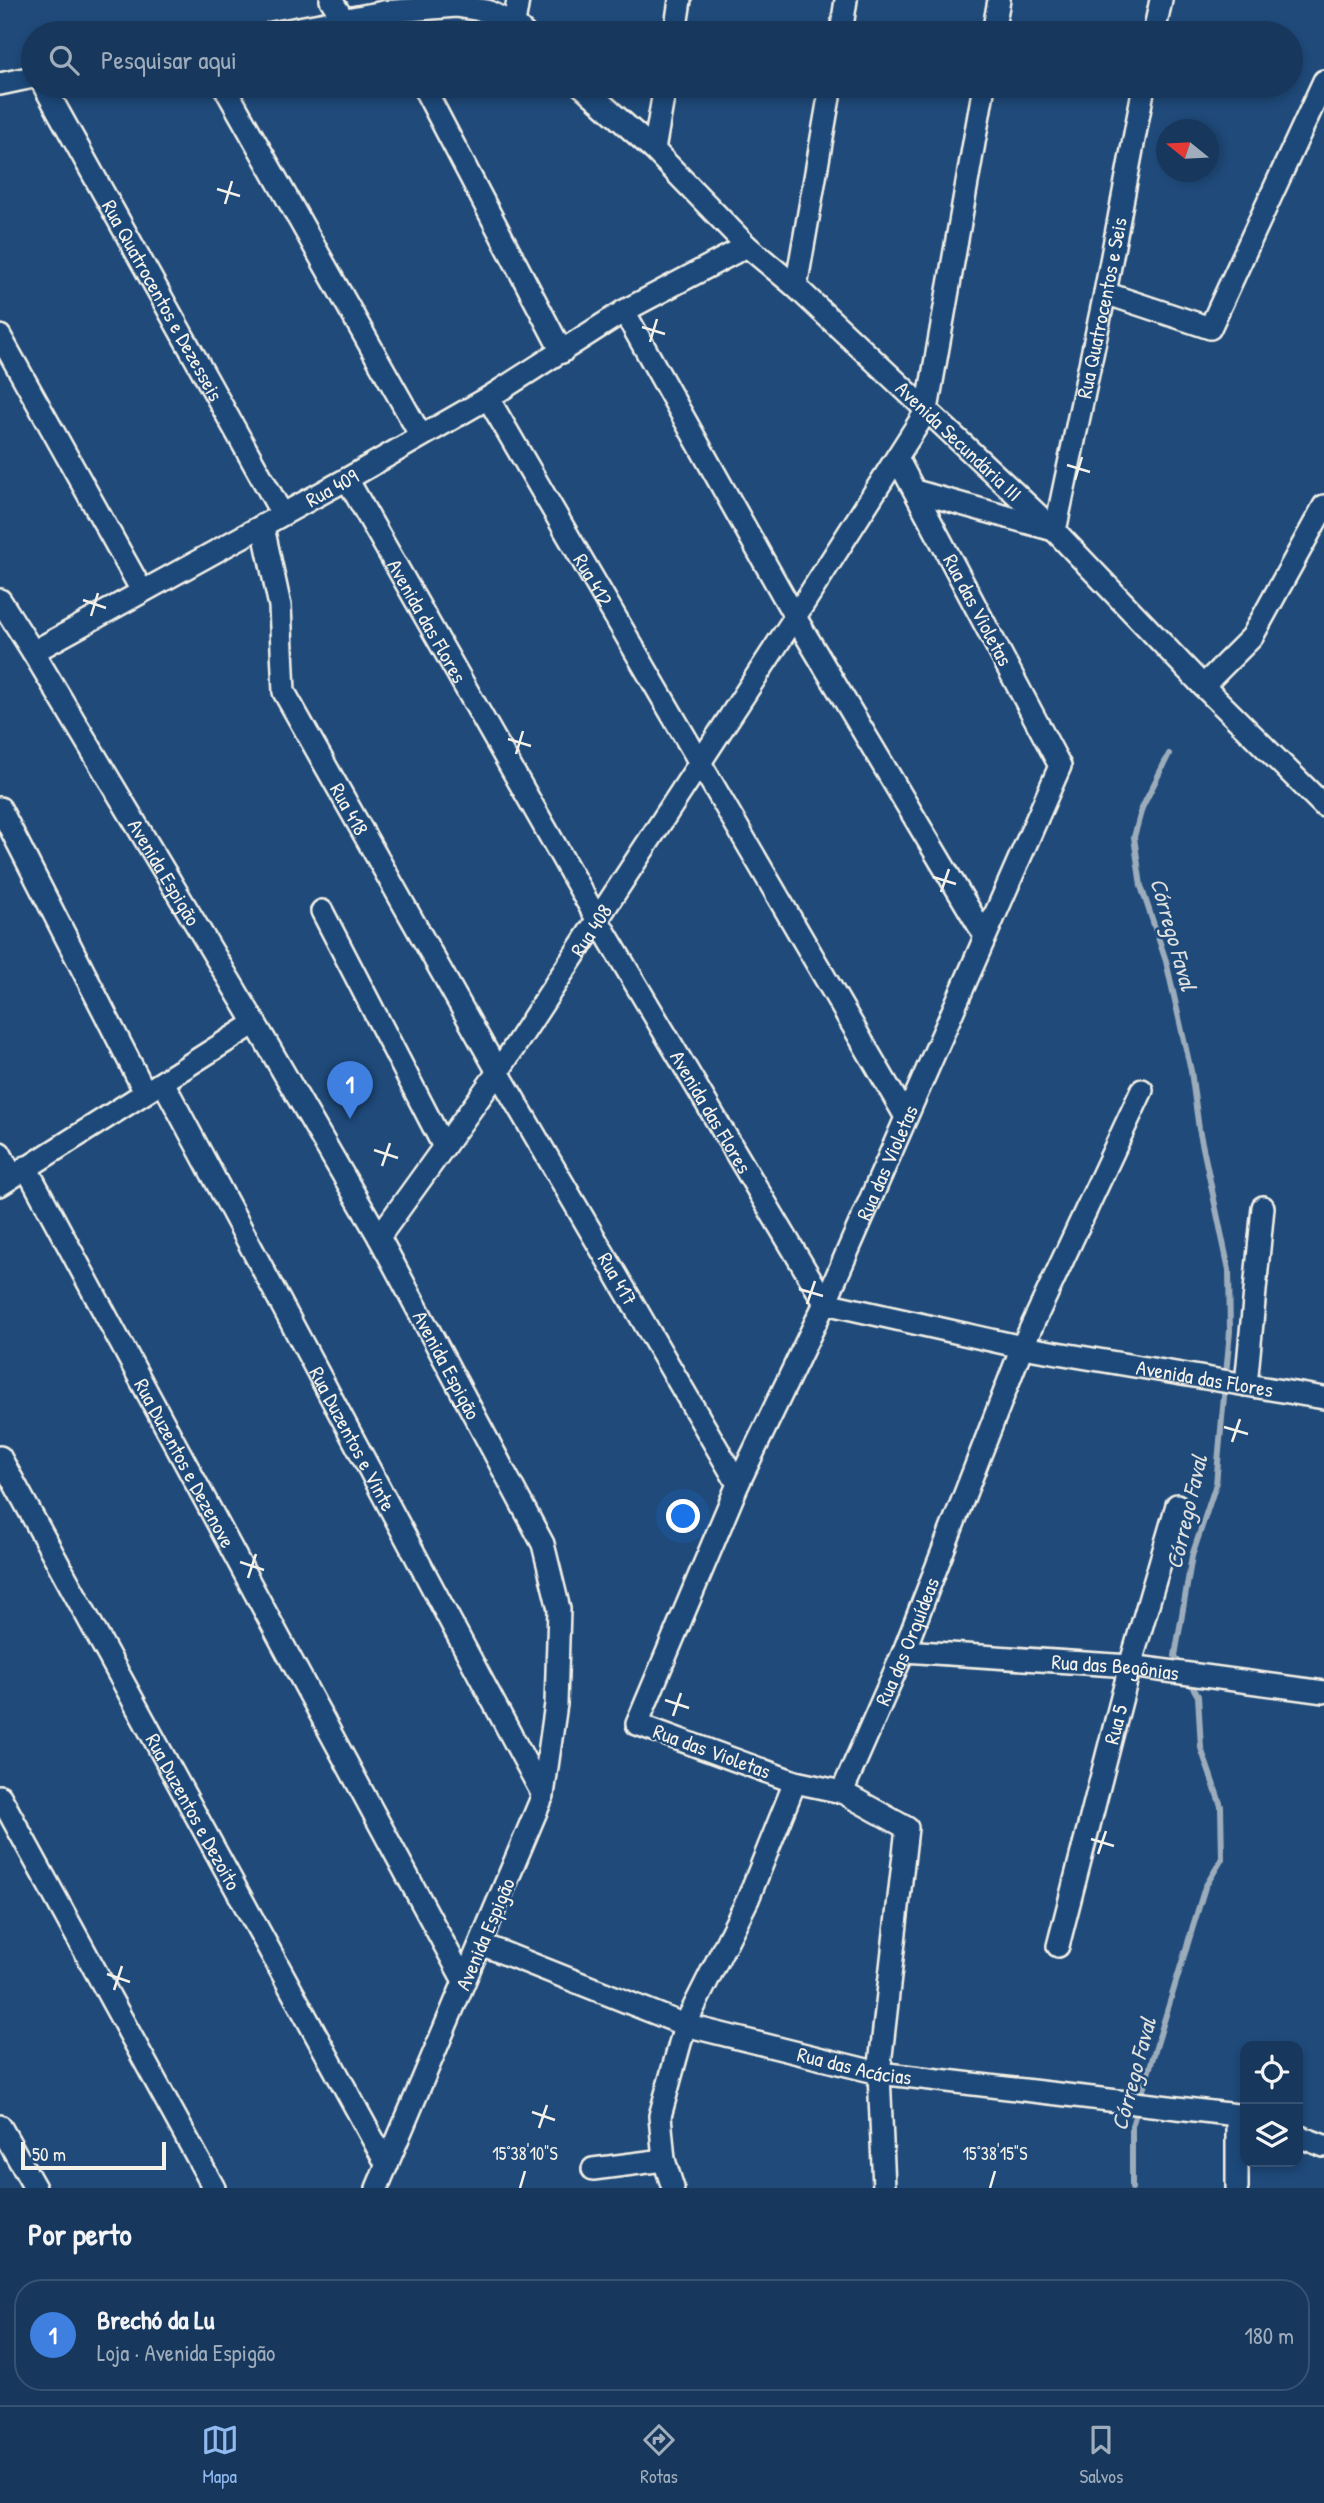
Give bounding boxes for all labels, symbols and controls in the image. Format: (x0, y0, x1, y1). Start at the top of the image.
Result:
search box (21, 21, 1303, 98)
icon: search (45, 41, 83, 79)
text: Pesquisar aqui (101, 42, 237, 77)
north arrow (1156, 119, 1219, 182)
street label: Rua Quatrocentos e Dezesseis (95, 194, 231, 406)
street label: Rua Quatrocentos e Seis (1069, 215, 1133, 401)
street label: Avenida Secundária III (890, 374, 1029, 507)
street label: Rua 409 (300, 461, 364, 514)
street label: Rua 412 (567, 548, 620, 611)
street label: Rua das Violetas (936, 549, 1020, 671)
street label: Avenida das Flores (381, 553, 474, 688)
street label: Rua 418 (324, 777, 376, 840)
street label: Avenida Espigão (121, 813, 208, 931)
water label: Córrego Faval (1142, 874, 1205, 995)
street label: Rua 408 (563, 898, 619, 962)
street label: Avenida das Flores (664, 1045, 759, 1178)
pin: 1 (327, 1061, 373, 1119)
street label: Rua das Violetas (849, 1100, 924, 1225)
street label: Rua 417 (591, 1247, 645, 1310)
street label: Avenida Espigão (406, 1305, 488, 1424)
street label: Avenida das Flores (1134, 1352, 1276, 1404)
street label: Rua Duzentos e Vinte (303, 1361, 403, 1516)
street label: Rua Duzentos e Dezenove (128, 1373, 243, 1553)
water label: Córrego Faval (1158, 1451, 1215, 1572)
your location (666, 1499, 700, 1533)
street label: Rua das Orquídeas (867, 1573, 946, 1710)
street label: Rua das Begônias (1051, 1646, 1181, 1687)
street label: Rua 5 (1096, 1701, 1134, 1747)
street label: Rua das Violetas (649, 1716, 775, 1786)
street label: Rua Duzentos e Dezoito (139, 1728, 248, 1895)
street label: Avenida Espigão (448, 1873, 522, 1995)
water label: Córrego Faval (1103, 2013, 1164, 2134)
street label: Rua das Acácias (794, 2039, 913, 2091)
map controls (1240, 2041, 1303, 2167)
button: locate (1240, 2041, 1303, 2104)
button: layers (1240, 2104, 1303, 2167)
scale bar (21, 2139, 166, 2171)
text: 50 m (32, 2141, 66, 2167)
text: 15°38'10"S (492, 2141, 558, 2166)
text: 15°38'15"S (963, 2141, 1028, 2166)
text: Por perto (28, 2214, 132, 2254)
text: Brechó da Lu (97, 2302, 214, 2337)
text: 1 (49, 2320, 57, 2351)
text: 180 m (1244, 2320, 1294, 2351)
text: Loja · Avenida Espigão (97, 2337, 275, 2368)
tab: Mapa (201, 2421, 239, 2489)
tab: Rotas (640, 2421, 678, 2489)
tab: Salvos (1079, 2421, 1123, 2489)

